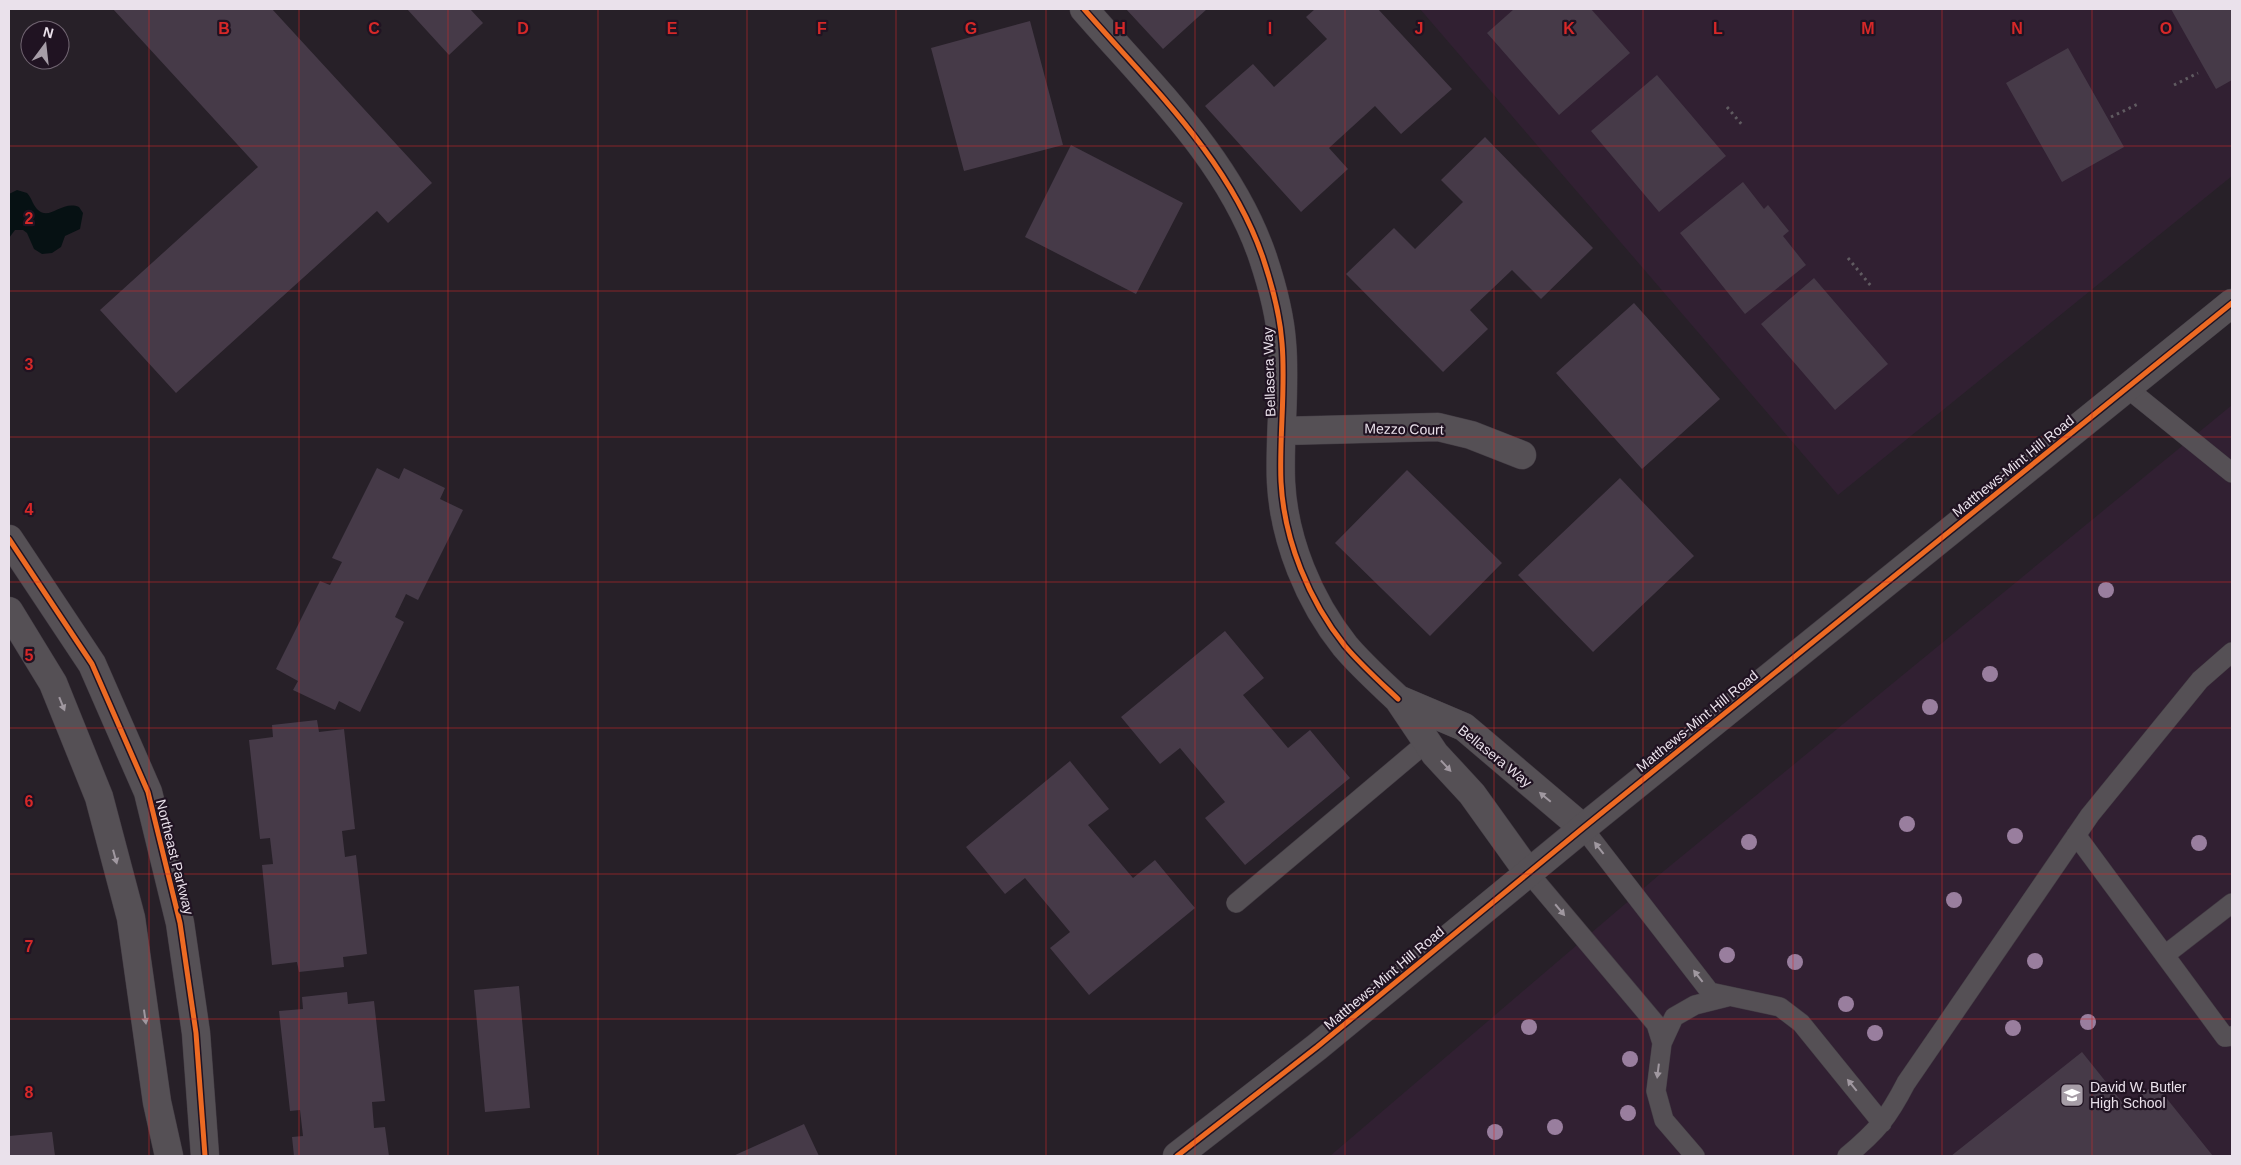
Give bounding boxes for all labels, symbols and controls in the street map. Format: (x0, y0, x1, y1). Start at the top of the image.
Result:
north arrow (20, 20, 70, 70)
text: B (218, 20, 230, 37)
text: C (368, 20, 380, 37)
text: D (517, 20, 529, 37)
text: E (667, 20, 678, 37)
text: F (817, 20, 827, 37)
text: G (965, 20, 977, 37)
text: H (1114, 20, 1126, 37)
text: I (1268, 20, 1272, 37)
text: J (1415, 20, 1423, 37)
text: K (1563, 20, 1575, 37)
text: L (1713, 20, 1723, 37)
text: M (1861, 20, 1875, 37)
text: N (2011, 20, 2023, 37)
text: O (2160, 20, 2172, 37)
text: N (41, 23, 55, 41)
text: 2 (25, 210, 34, 227)
street label: Bellasera Way (1259, 327, 1279, 417)
text: 3 (25, 356, 34, 373)
street label: Matthews-Mint Hill Road (1949, 412, 2077, 520)
street label: Mezzo Court (1364, 420, 1444, 438)
text: 4 (25, 501, 34, 518)
text: 5 (25, 647, 34, 664)
street label: Matthews-Mint Hill Road (1633, 667, 1761, 775)
one-way arrow (58, 697, 66, 712)
street label: Bellasera Way (1455, 722, 1535, 790)
one-way arrow (1440, 759, 1452, 771)
one-way arrow (1539, 791, 1552, 802)
text: 6 (25, 793, 34, 810)
street label: Northeast Parkway (153, 798, 197, 916)
one-way arrow (1593, 842, 1604, 855)
one-way arrow (111, 850, 119, 865)
one-way arrow (1554, 903, 1565, 916)
street label: Matthews-Mint Hill Road (1321, 923, 1447, 1033)
text: 7 (25, 938, 34, 955)
one-way arrow (1693, 970, 1704, 983)
one-way arrow (141, 1009, 149, 1025)
one-way arrow (1654, 1063, 1662, 1079)
one-way arrow (1846, 1079, 1857, 1092)
place label: David W. Butler High School (2090, 1079, 2187, 1111)
school or university icon: David W. Butler High School (2059, 1082, 2085, 1108)
text: 8 (25, 1084, 34, 1101)

